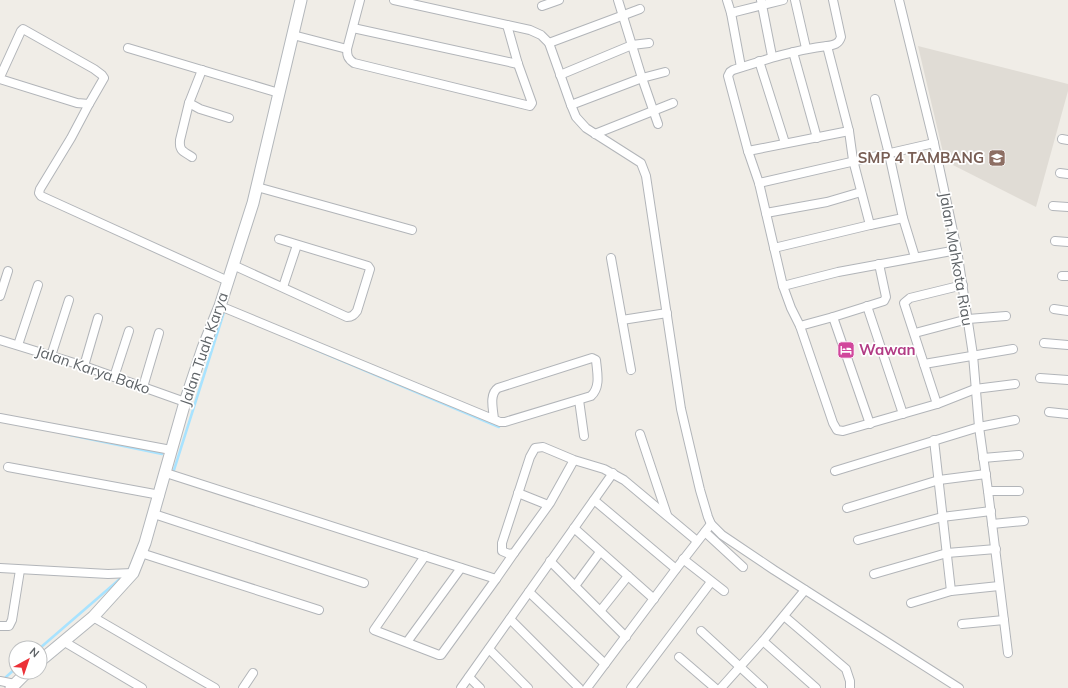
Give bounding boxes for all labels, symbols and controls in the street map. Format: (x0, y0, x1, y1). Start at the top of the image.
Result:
place label: SMP 4 TAMBANG (858, 148, 984, 167)
school or university icon: SMP 4 TAMBANG (987, 148, 1007, 168)
street label: Jalan Mahkota Riau (935, 190, 978, 327)
street label: Jalan Tuah Karya (175, 290, 232, 408)
hotel icon: Wawan (836, 340, 856, 360)
place label: Wawan (859, 340, 916, 359)
street label: Jalan Karya Bako (34, 341, 153, 398)
north arrow (8, 640, 48, 680)
text: N (27, 644, 42, 660)

